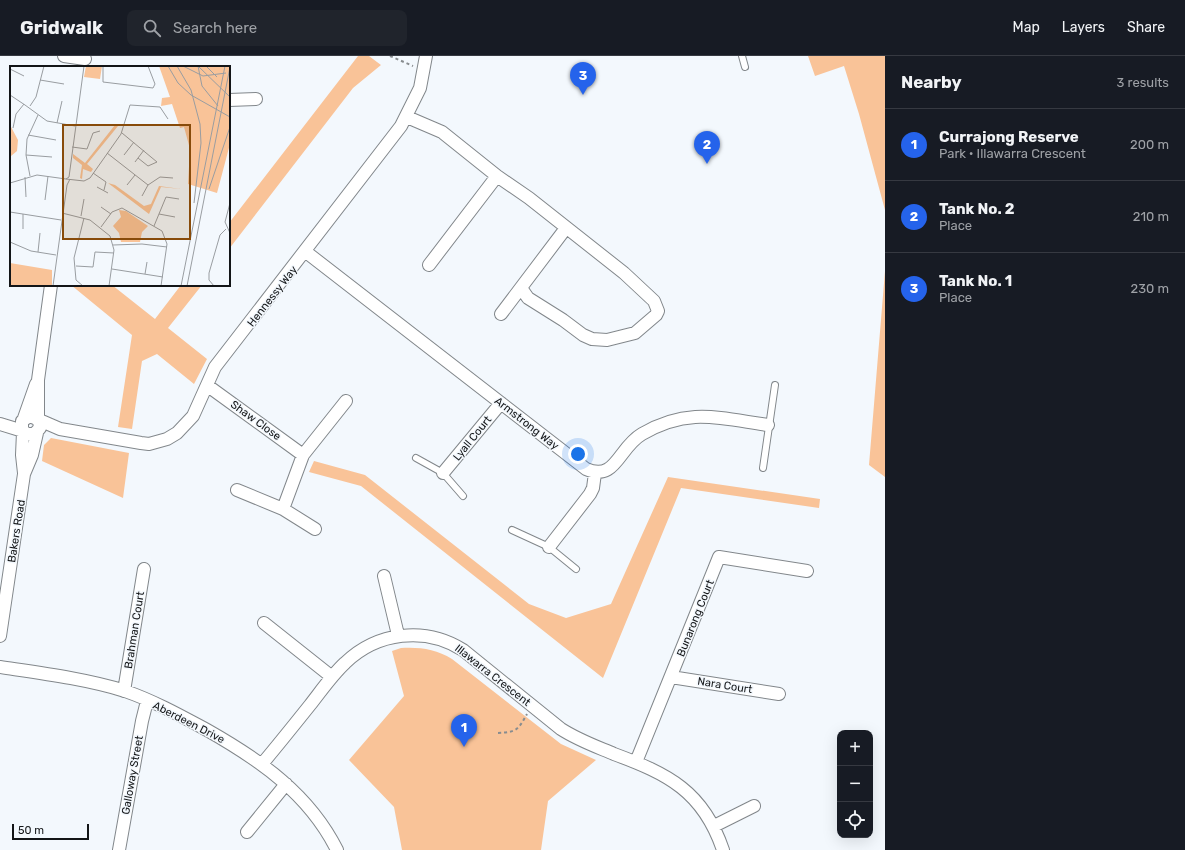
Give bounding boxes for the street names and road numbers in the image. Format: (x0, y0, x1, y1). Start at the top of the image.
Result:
street label: Hennessy Way (245, 263, 300, 329)
street label: Armstrong Way (492, 394, 561, 453)
street label: Shaw Close (228, 398, 283, 443)
street label: Lyall Court (450, 413, 495, 463)
street label: Bakers Road (5, 499, 28, 563)
street label: Bunarong Court (674, 577, 717, 659)
street label: Brahman Court (122, 590, 147, 670)
street label: Illawarra Crescent (452, 642, 534, 709)
street label: Nara Court (697, 675, 754, 696)
street label: Aberdeen Drive (151, 699, 227, 746)
street label: Galloway Street (119, 734, 146, 816)

